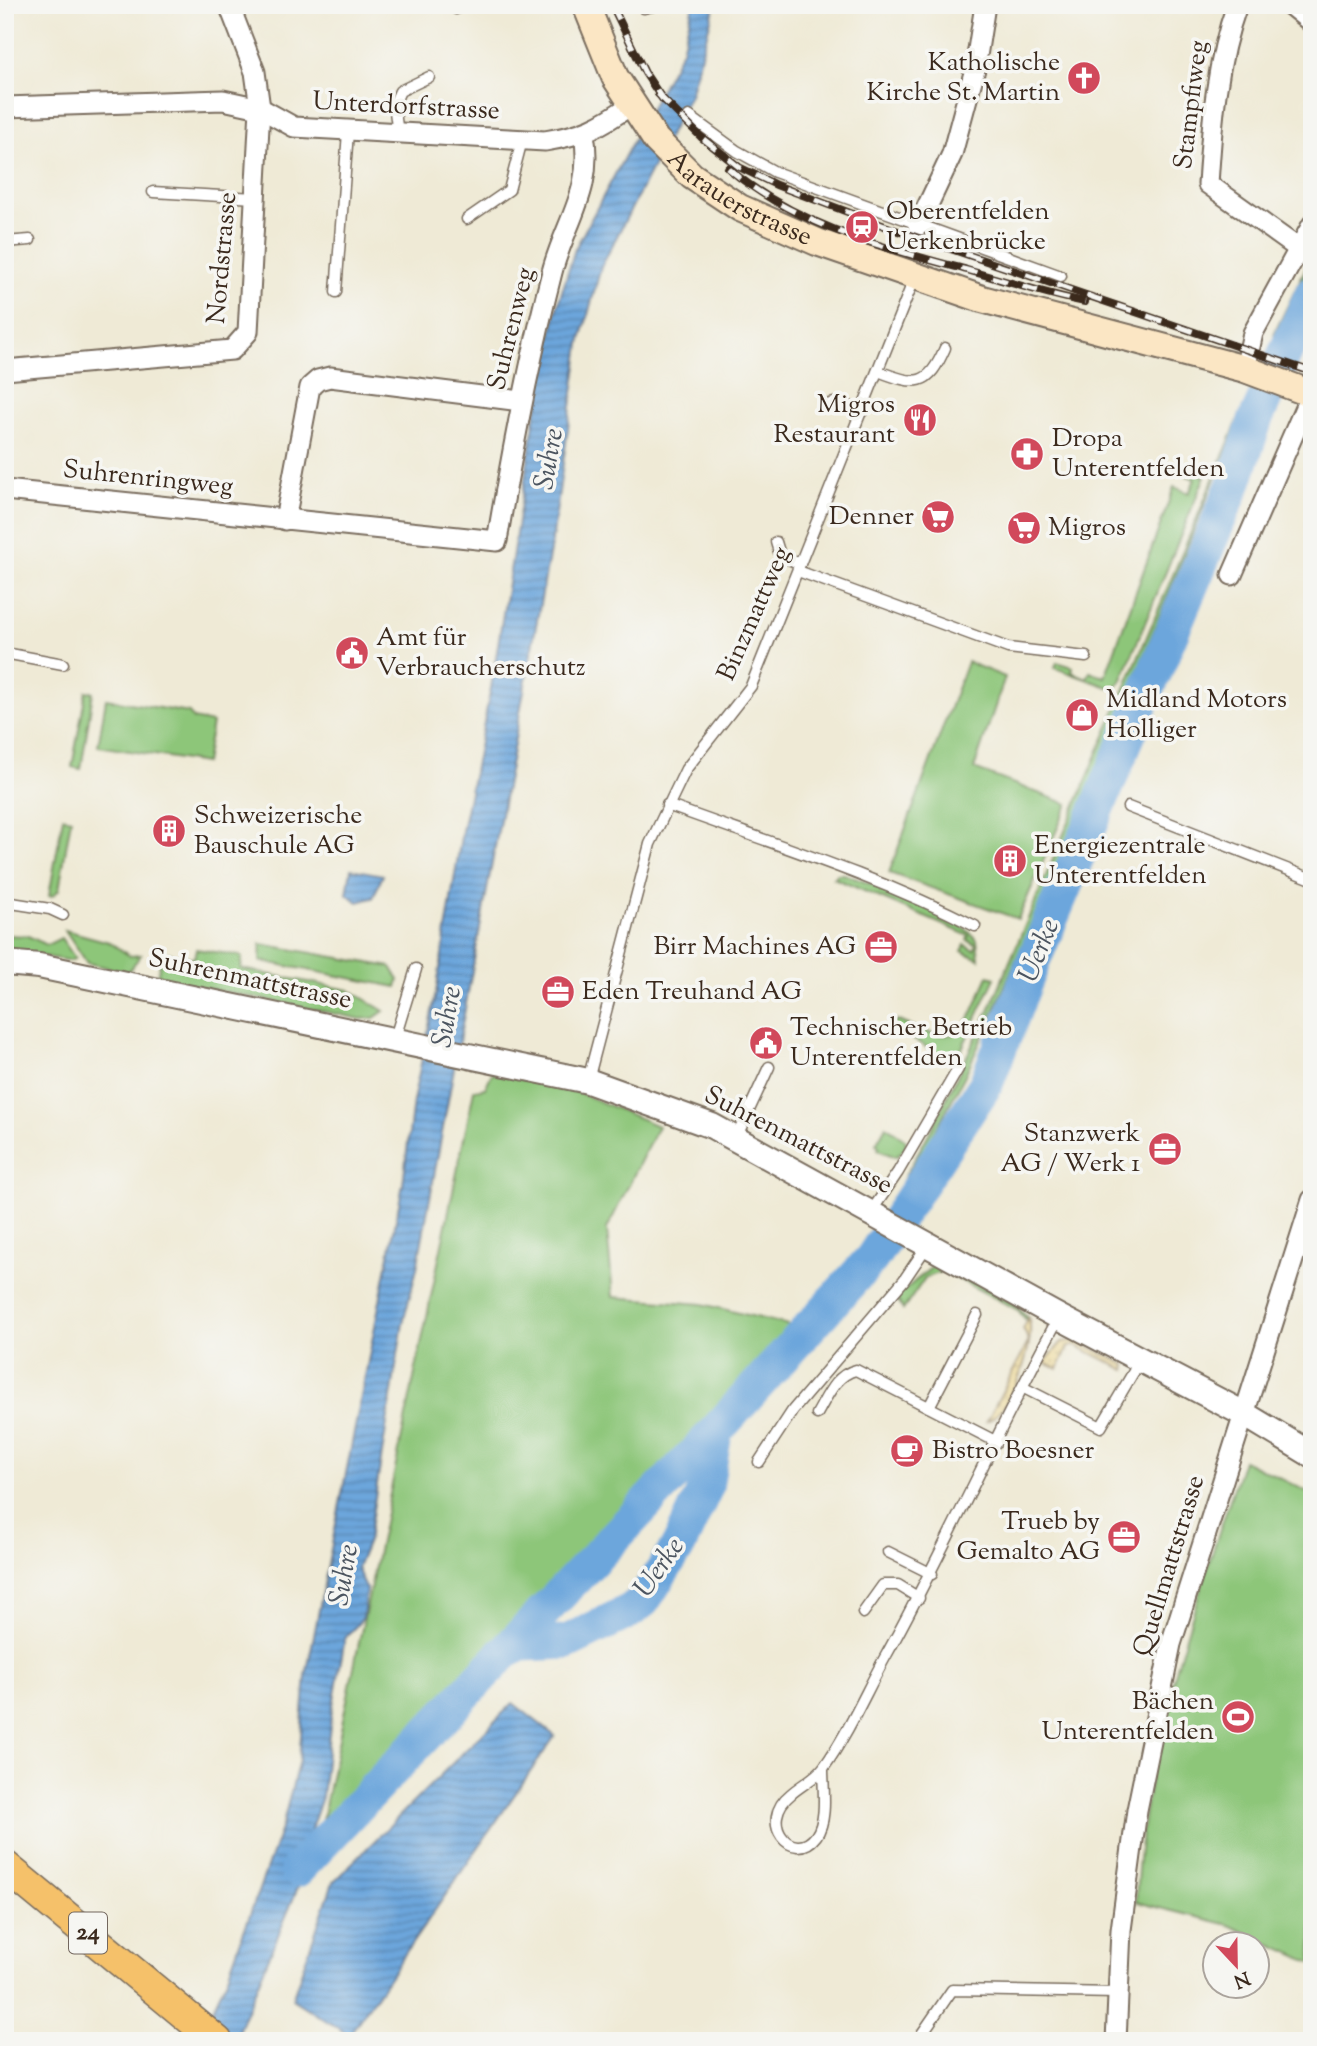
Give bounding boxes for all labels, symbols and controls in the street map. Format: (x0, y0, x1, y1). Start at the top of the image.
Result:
street label: Stampfiweg (1166, 38, 1218, 172)
place label: Katholische Kirche St. Martin (867, 45, 1060, 112)
church icon: Katholische Kirche St. Martin (1065, 59, 1103, 97)
street label: Unterdorfstrasse (311, 84, 501, 130)
street label: Aarauerstrasse (658, 142, 818, 256)
street label: Nordstrasse (199, 190, 247, 326)
place label: Oberentfelden Uerkenbrücke (886, 194, 1050, 261)
station icon: Oberentfelden Uerkenbrücke (843, 208, 881, 246)
street label: Suhrenweg (479, 264, 545, 394)
place label: Migros Restaurant (774, 387, 895, 454)
restaurant icon: Migros Restaurant (901, 401, 939, 439)
place label: Dropa Unterentfelden (1052, 421, 1225, 488)
water label: Suhre (525, 425, 575, 493)
pharmacy icon: Dropa Unterentfelden (1008, 435, 1046, 473)
street label: Suhrenringweg (61, 452, 235, 506)
supermarket icon: Denner (919, 498, 957, 536)
place label: Denner (829, 499, 914, 536)
supermarket icon: Migros (1005, 509, 1043, 547)
place label: Migros (1048, 510, 1126, 547)
street label: Binzmattweg (709, 541, 801, 687)
place label: Amt für Verbraucherschutz (376, 620, 586, 687)
public building icon: Amt für Verbraucherschutz (333, 634, 371, 672)
place label: Midland Motors Holliger (1106, 682, 1287, 749)
shop icon: Midland Motors Holliger (1063, 696, 1101, 734)
place label: Schweizerische Bauschule AG (194, 798, 362, 865)
building icon: Schweizerische Bauschule AG (150, 812, 188, 850)
place label: Energiezentrale Unterentfelden (1034, 828, 1207, 895)
building icon: Energiezentrale Unterentfelden (991, 842, 1029, 880)
water label: Uerke (1009, 913, 1071, 989)
office icon: Birr Machines AG (862, 928, 900, 966)
place label: Birr Machines AG (653, 929, 856, 966)
street label: Suhrenmattstrasse (145, 940, 355, 1020)
office icon: Eden Treuhand AG (539, 973, 577, 1011)
place label: Eden Treuhand AG (582, 974, 802, 1011)
water label: Suhre (423, 983, 473, 1051)
place label: Technischer Betrieb Unterentfelden (790, 1010, 1012, 1077)
public building icon: Technischer Betrieb Unterentfelden (747, 1024, 785, 1062)
street label: Suhrenmattstrasse (697, 1077, 899, 1205)
place label: Stanzwerk AG / Werk 1 (1000, 1116, 1140, 1183)
office icon: Stanzwerk AG / Werk 1 (1146, 1130, 1184, 1168)
cafe icon: Bistro Boesner (888, 1432, 926, 1470)
place label: Bistro Boesner (932, 1433, 1095, 1470)
street label: Quellmattstrasse (1125, 1471, 1215, 1661)
place label: Trueb by Gemalto AG (956, 1504, 1100, 1571)
office icon: Trueb by Gemalto AG (1105, 1518, 1143, 1556)
water label: Uerke (625, 1530, 695, 1606)
water label: Suhre (320, 1541, 370, 1609)
place label: Bächen Unterentfelden (1041, 1684, 1214, 1751)
sports icon: Bächen Unterentfelden (1219, 1698, 1257, 1736)
road number: 24 (69, 1912, 107, 1954)
north arrow (1202, 1930, 1272, 2000)
text: N (1229, 1963, 1254, 1994)

